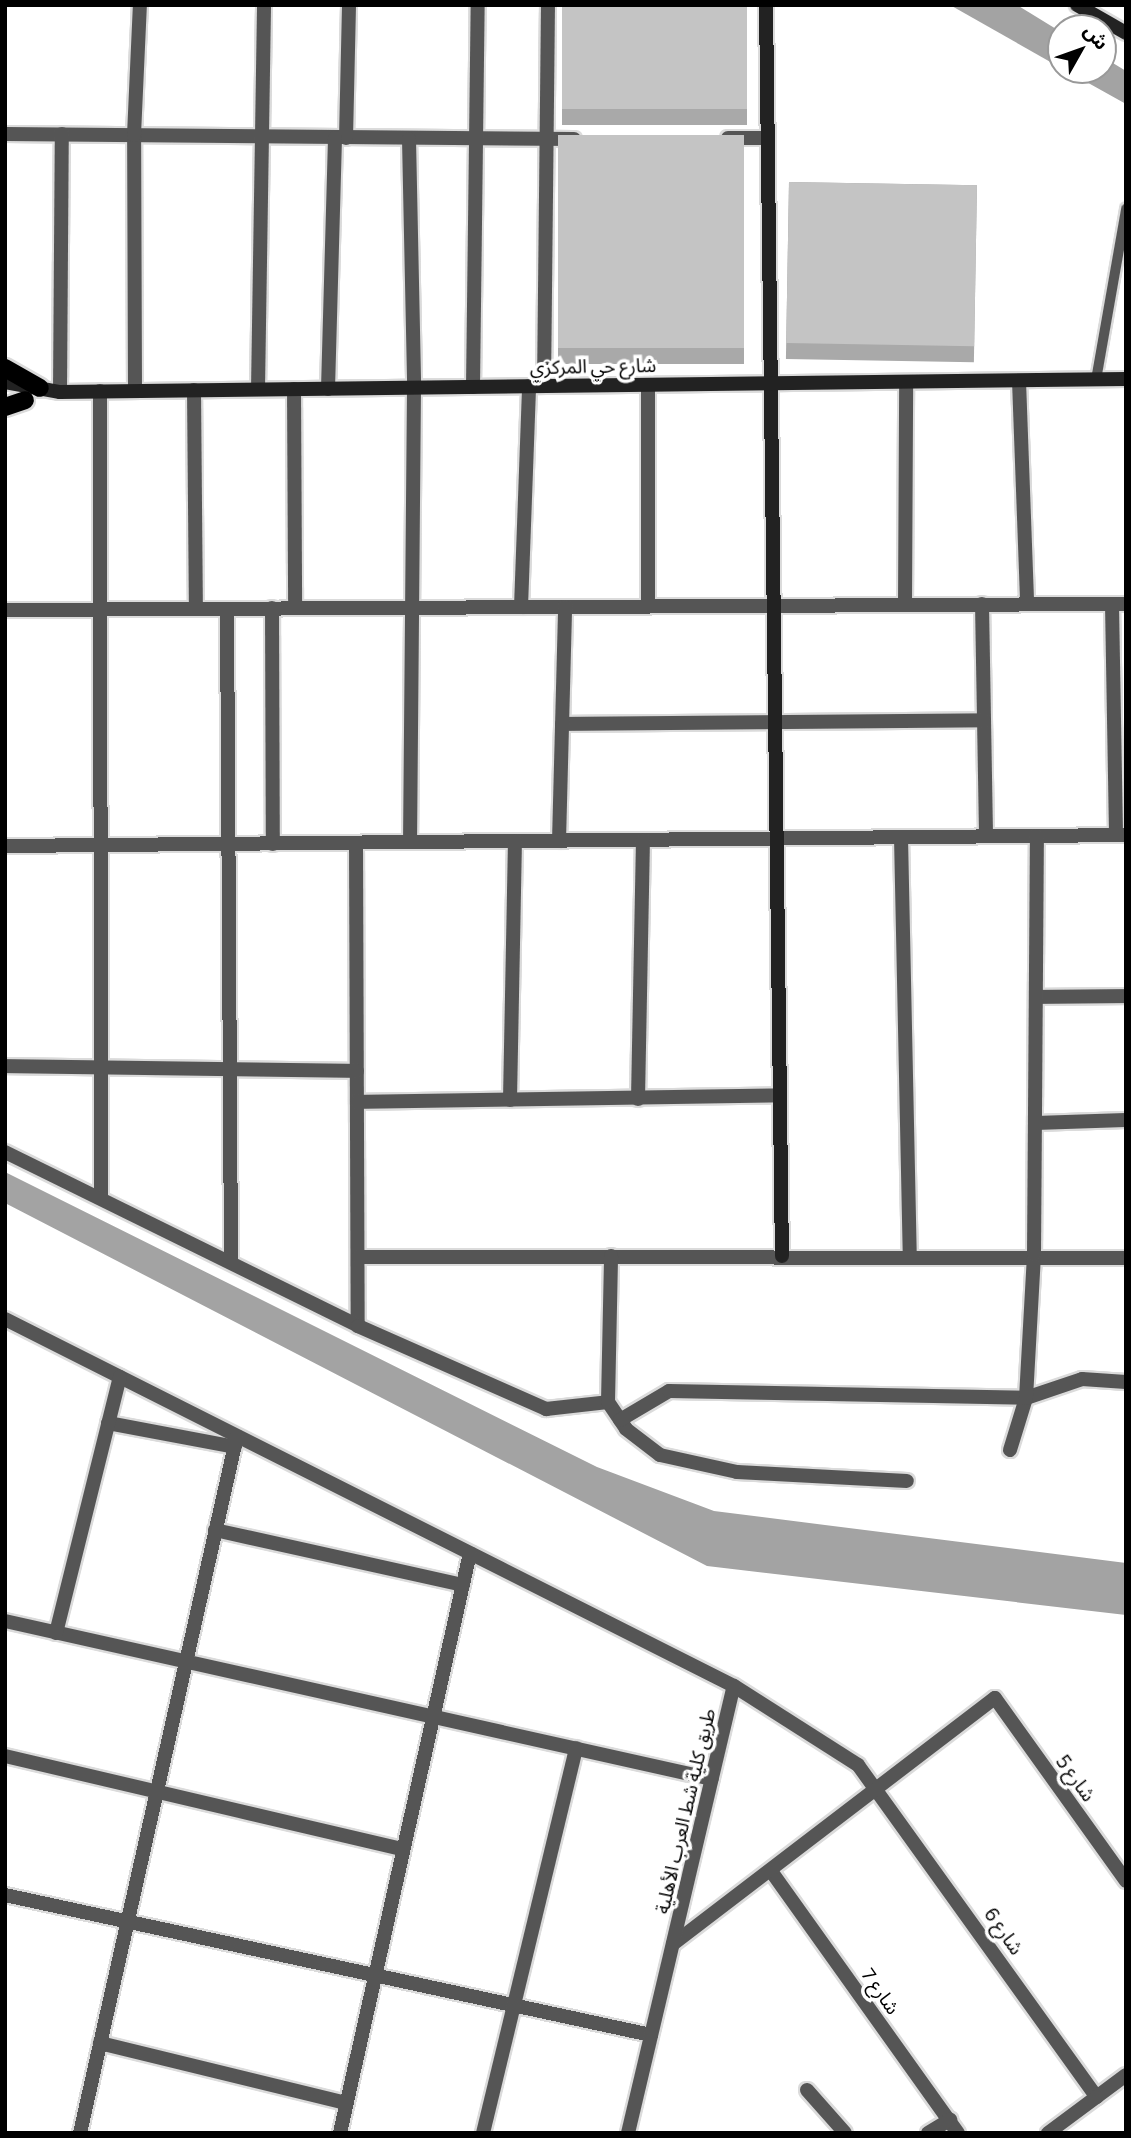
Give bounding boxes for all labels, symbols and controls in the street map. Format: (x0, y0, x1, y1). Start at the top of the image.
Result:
north arrow (1047, 14, 1117, 84)
text: ش (1080, 19, 1114, 54)
street label: شارع حي المركزي (530, 353, 656, 379)
street label: طريق كلية شط العرب الأهلية (650, 1706, 720, 1916)
street label: شارع 5 (1052, 1750, 1100, 1806)
street label: شارع 6 (980, 1903, 1028, 1959)
street label: شارع 7 (857, 1964, 905, 2018)

